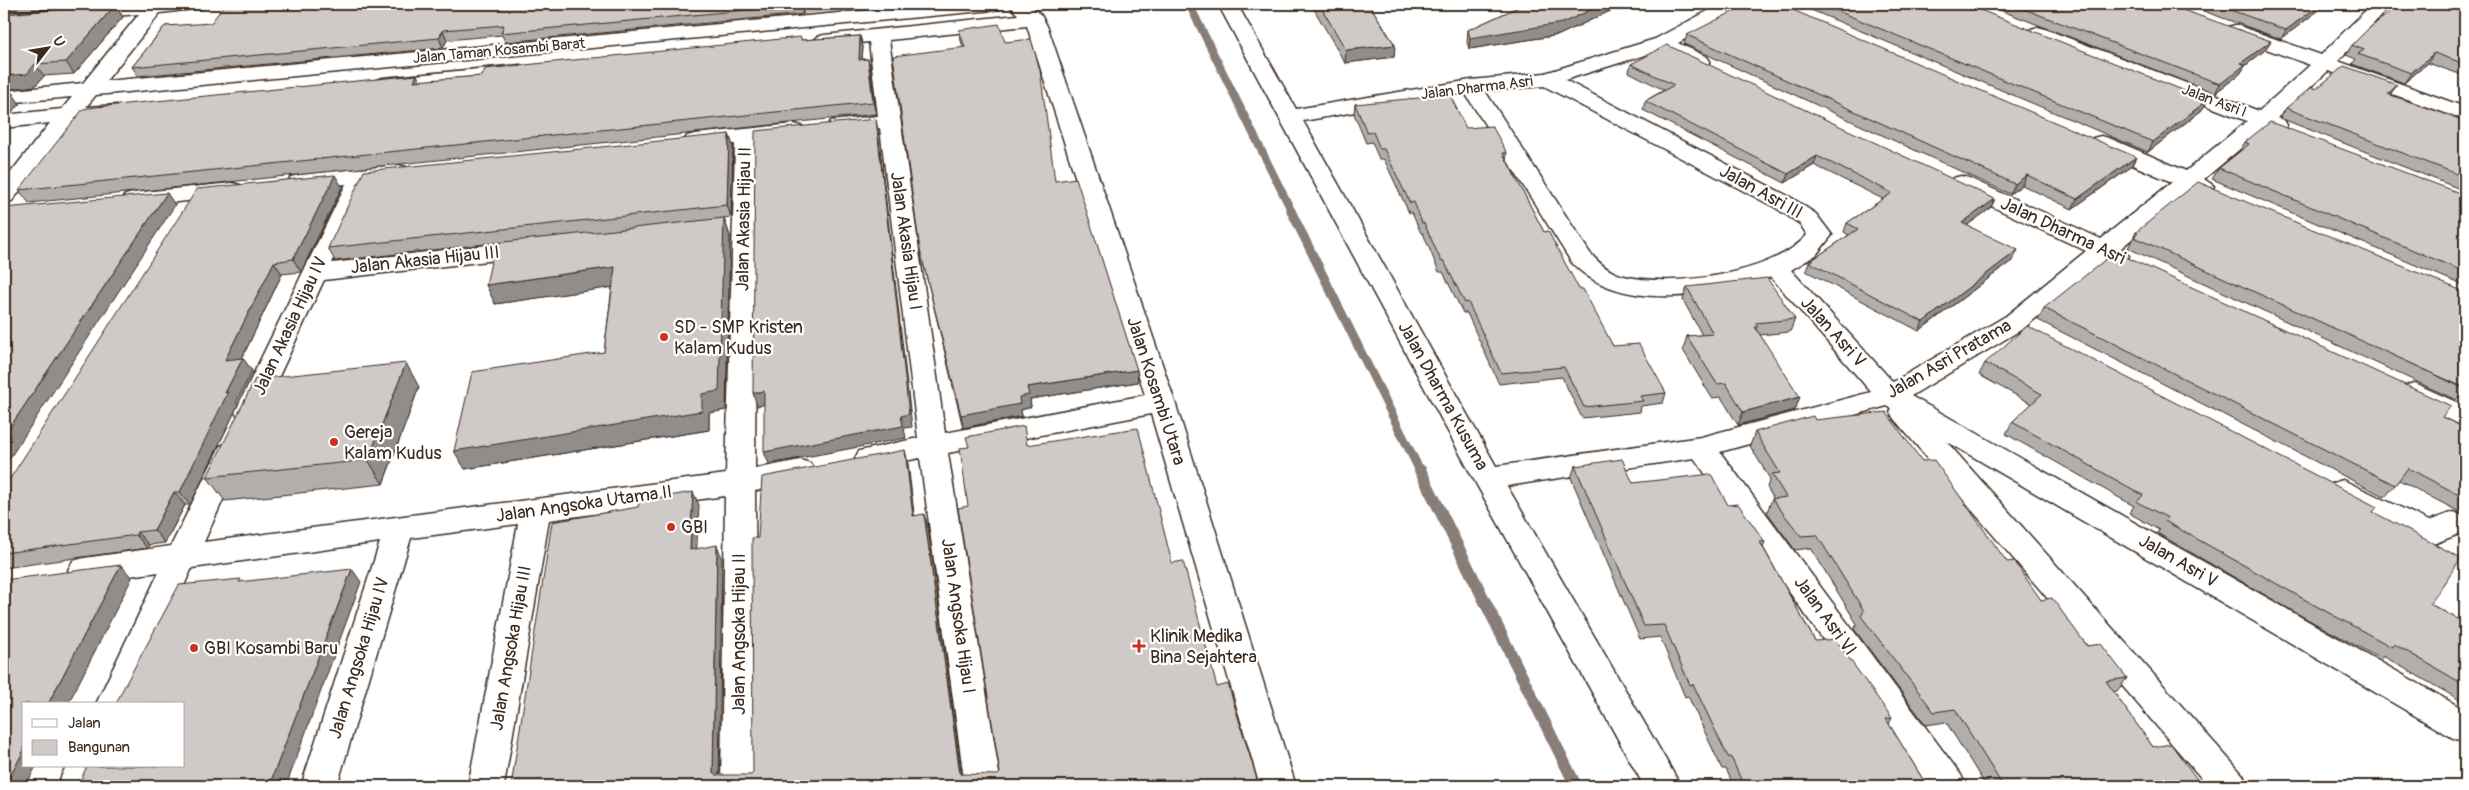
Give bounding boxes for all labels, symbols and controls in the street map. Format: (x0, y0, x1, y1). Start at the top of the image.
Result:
north arrow (22, 22, 72, 72)
text: U (49, 33, 68, 50)
street label: Jalan Taman Kosambi Barat (412, 34, 587, 68)
street label: Jalan Dharma Asri (1420, 72, 1534, 104)
street label: Jalan Asri I (2179, 80, 2249, 122)
street label: Jalan Akasia Hijau II (731, 147, 757, 291)
street label: Jalan Asri III (1715, 160, 1807, 224)
street label: Jalan Akasia Hijau I (885, 170, 927, 312)
street label: Jalan Dharma Asri (1997, 192, 2129, 270)
street label: Jalan Akasia Hijau III (349, 241, 501, 279)
street label: Jalan Akasia Hijau IV (248, 253, 332, 399)
street label: Jalan Asri V (1795, 292, 1871, 372)
street label: Jalan Kosambi Utara (1121, 314, 1191, 468)
street label: Jalan Asri Pratama (1883, 314, 2015, 404)
place label: SD - SMP Kristen Kalam Kudus (674, 316, 803, 360)
street label: Jalan Dharma Kusuma (1393, 318, 1493, 474)
marker: SD - SMP Kristen Kalam Kudus (658, 331, 670, 343)
place label: Gereja Kalam Kudus (344, 421, 442, 465)
marker: Gereja Kalam Kudus (328, 436, 340, 448)
street label: Jalan Angsoka Utama II (494, 480, 674, 528)
place label: GBI (681, 516, 708, 539)
marker: GBI (665, 521, 677, 533)
street label: Jalan Asri V (2134, 529, 2222, 593)
street label: Jalan Angsoka Hijau I (936, 537, 980, 695)
street label: Jalan Angsoka Hijau II (728, 553, 751, 715)
street label: Jalan Angsoka Hijau III (485, 564, 537, 732)
street label: Jalan Asri VI (1789, 572, 1861, 660)
street label: Jalan Angsoka Hijau IV (324, 575, 394, 741)
place label: Klinik Medika Bina Sejahtera (1150, 625, 1257, 669)
place label: GBI Kosambi Baru (204, 637, 338, 660)
marker: Klinik Medika Bina Sejahtera (1132, 639, 1146, 653)
marker: GBI Kosambi Baru (188, 642, 200, 654)
legend (22, 702, 185, 768)
text: Jalan (68, 714, 101, 733)
text: Bangunan (68, 738, 130, 757)

